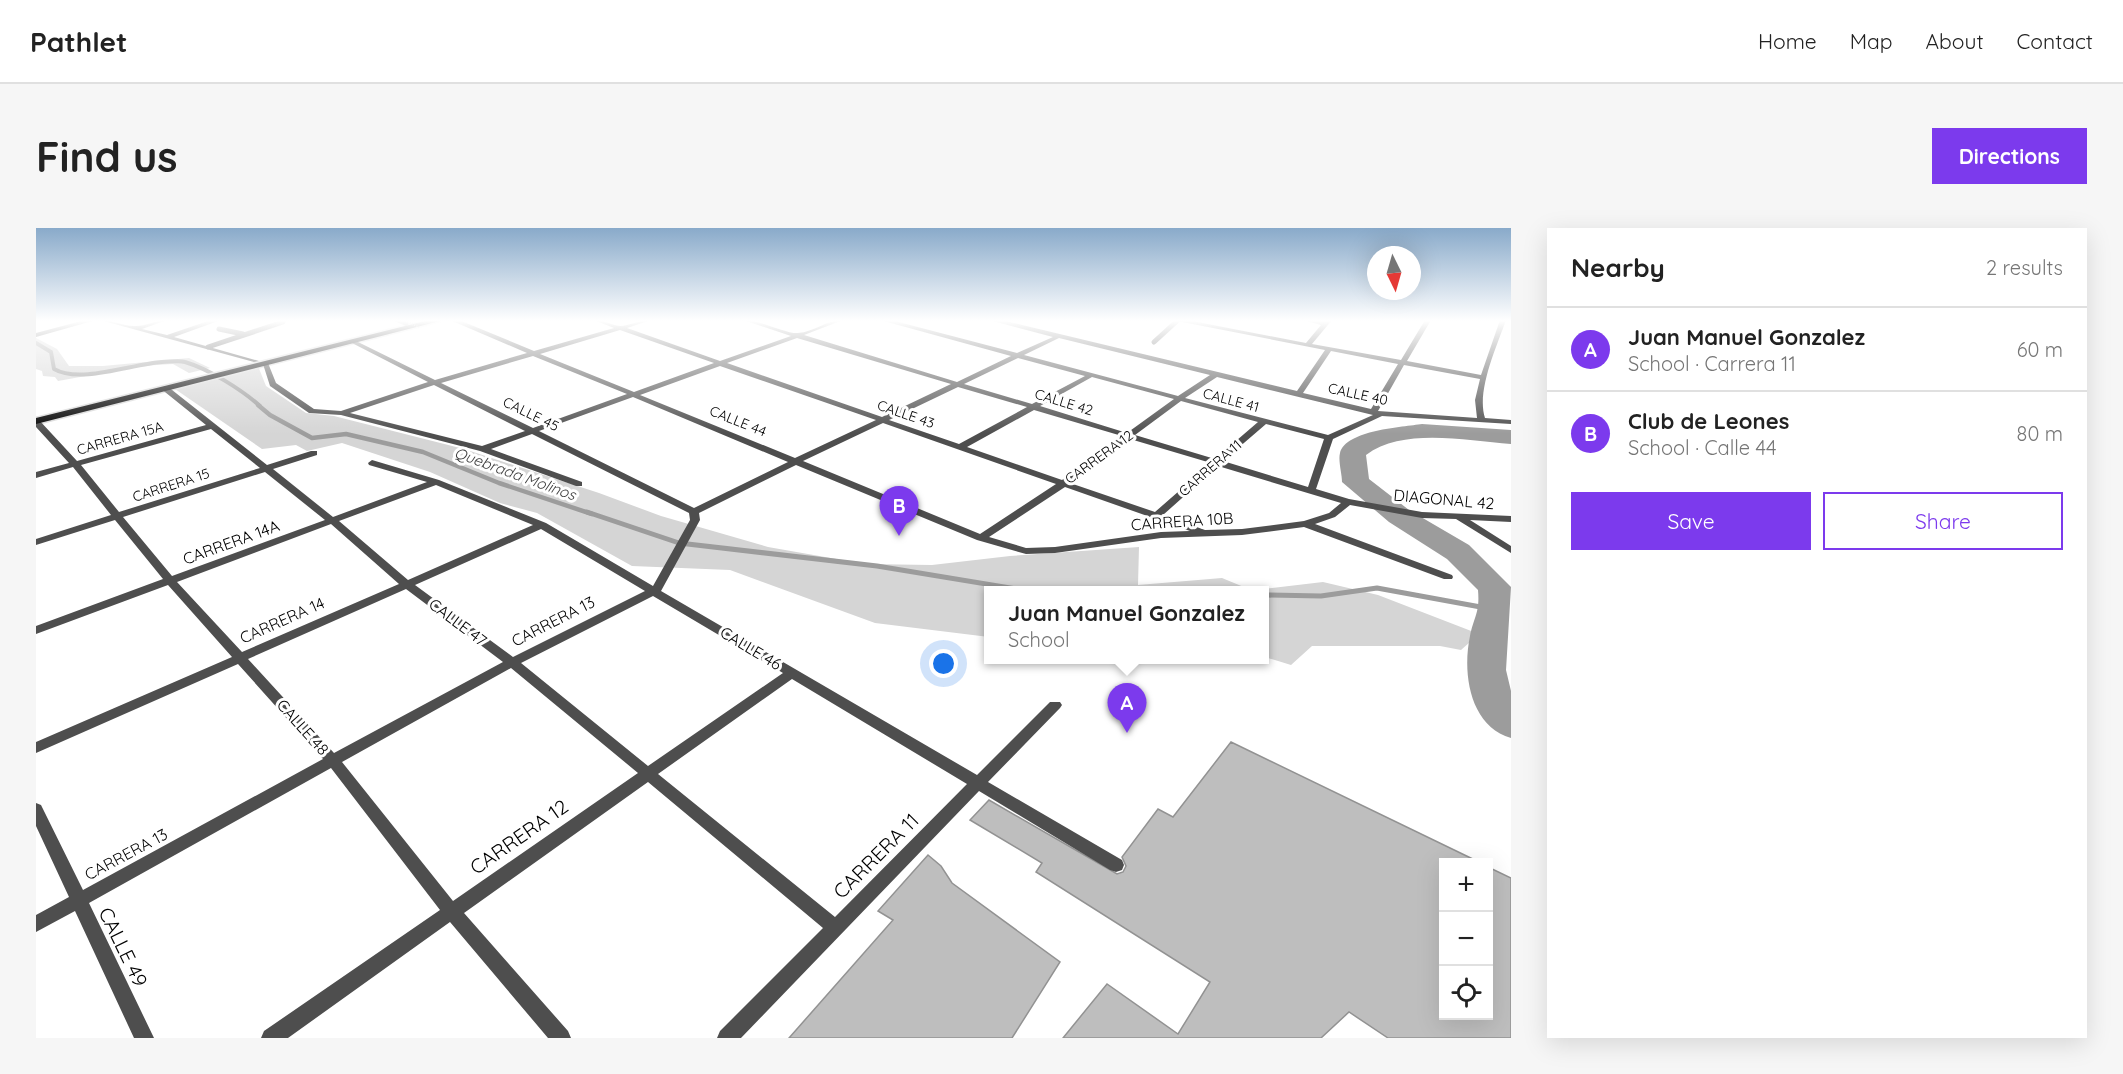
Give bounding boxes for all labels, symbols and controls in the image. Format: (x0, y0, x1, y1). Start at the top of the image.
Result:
text: Pathlet (30, 24, 127, 59)
text: Home (1758, 28, 1817, 54)
text: Map (1850, 28, 1893, 54)
text: About (1926, 28, 1984, 54)
text: Contact (2017, 28, 2093, 54)
button: Directions (1932, 128, 2087, 184)
text: Find us (36, 130, 178, 183)
north arrow (1367, 246, 1421, 300)
text: Nearby (1571, 251, 1665, 284)
text: 2 results (1986, 255, 2063, 280)
text: Juan Manuel Gonzalez (1628, 323, 1865, 351)
text: A (1584, 337, 1597, 362)
text: 60 m (2017, 337, 2063, 362)
text: School · Carrera 11 (1628, 351, 1796, 376)
street label: CALLE 40 (1327, 379, 1389, 409)
street label: CALLE 41 (1201, 384, 1261, 416)
street label: CALLE 42 (1033, 385, 1096, 419)
street label: CALLE 45 (500, 393, 562, 435)
street label: CALLE 43 (875, 396, 937, 432)
street label: CALLE 44 (707, 401, 769, 441)
text: Club de Leones (1628, 407, 1789, 435)
street label: CARRERA 15A (75, 417, 165, 459)
text: B (1584, 421, 1597, 446)
text: 80 m (2017, 421, 2063, 446)
street label: CARRERA 12 (1061, 426, 1137, 488)
text: School · Calle 44 (1628, 435, 1777, 460)
street label: CARRERA 11 (1175, 436, 1245, 500)
water label: Quebrada Molinos (452, 443, 579, 505)
street label: CARRERA 15 (130, 464, 212, 506)
street label: DIAGONAL 42 (1393, 485, 1495, 513)
pin: B (880, 486, 918, 536)
button: Save (1571, 492, 1811, 550)
button: Share (1823, 492, 2063, 550)
street label: CARRERA 10B (1130, 507, 1234, 535)
street label: CARRERA 14A (180, 515, 282, 569)
popup (984, 586, 1269, 664)
street label: CARRERA 13 (508, 591, 598, 651)
street label: CARRERA 14 (236, 592, 328, 648)
street label: CALLE 47 (425, 594, 491, 650)
text: Juan Manuel Gonzalez (1008, 599, 1245, 627)
street label: CALLE 46 (717, 622, 786, 674)
text: School (1008, 627, 1070, 652)
your location (929, 649, 958, 678)
pin: A (1108, 684, 1146, 733)
street label: CALLE 48 (273, 695, 333, 759)
street label: CARRERA 12 (465, 794, 573, 880)
street label: CARRERA 11 (828, 808, 924, 904)
street label: CARRERA 13 (81, 824, 171, 884)
map controls (1439, 858, 1493, 1020)
button: + (1439, 858, 1493, 912)
street label: CALLE 49 (93, 903, 153, 991)
button: − (1439, 912, 1493, 966)
button: locate (1439, 966, 1493, 1020)

